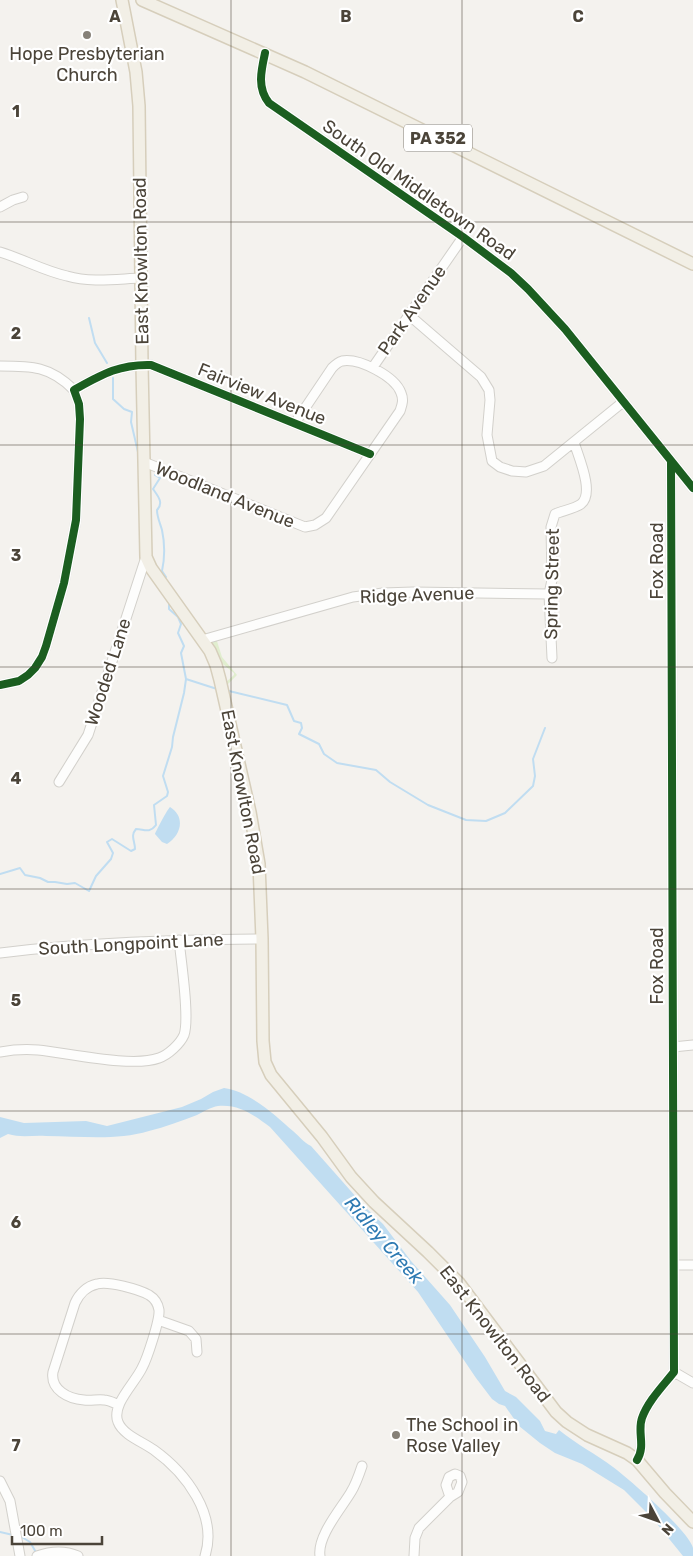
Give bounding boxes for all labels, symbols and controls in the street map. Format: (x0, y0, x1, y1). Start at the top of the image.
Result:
text: A (109, 7, 121, 26)
text: B (340, 7, 352, 26)
text: C (572, 7, 584, 26)
marker: Hope Presbyterian Church (81, 29, 93, 41)
place label: Hope Presbyterian Church (9, 43, 165, 86)
text: 1 (12, 102, 20, 121)
street label: South Old Middletown Road (318, 115, 520, 265)
road number: PA 352 (404, 125, 472, 152)
street label: East Knowlton Road (129, 177, 153, 345)
street label: Park Avenue (373, 261, 451, 359)
text: 2 (11, 324, 21, 343)
street label: Fairview Avenue (195, 358, 329, 430)
street label: Woodland Avenue (152, 457, 298, 533)
street label: Fox Road (646, 522, 668, 600)
street label: Spring Street (540, 528, 564, 640)
text: 3 (11, 546, 21, 565)
street label: Ridge Avenue (359, 582, 475, 608)
street label: Wooded Lane (80, 615, 136, 729)
street label: East Knowlton Road (216, 708, 270, 876)
text: 4 (11, 769, 22, 788)
street label: Fox Road (646, 927, 668, 1005)
street label: South Longpoint Lane (38, 928, 224, 960)
text: 5 (11, 991, 21, 1010)
water label: Ridley Creek (340, 1191, 428, 1289)
text: 6 (11, 1213, 21, 1232)
street label: East Knowlton Road (435, 1261, 555, 1407)
place label: The School in Rose Valley (406, 1414, 518, 1457)
marker: The School in Rose Valley (390, 1429, 402, 1441)
text: 7 (11, 1436, 21, 1455)
north arrow (633, 1496, 683, 1546)
scale bar (12, 1514, 102, 1546)
text: N (658, 1520, 677, 1539)
text: 100 m (20, 1522, 62, 1540)

